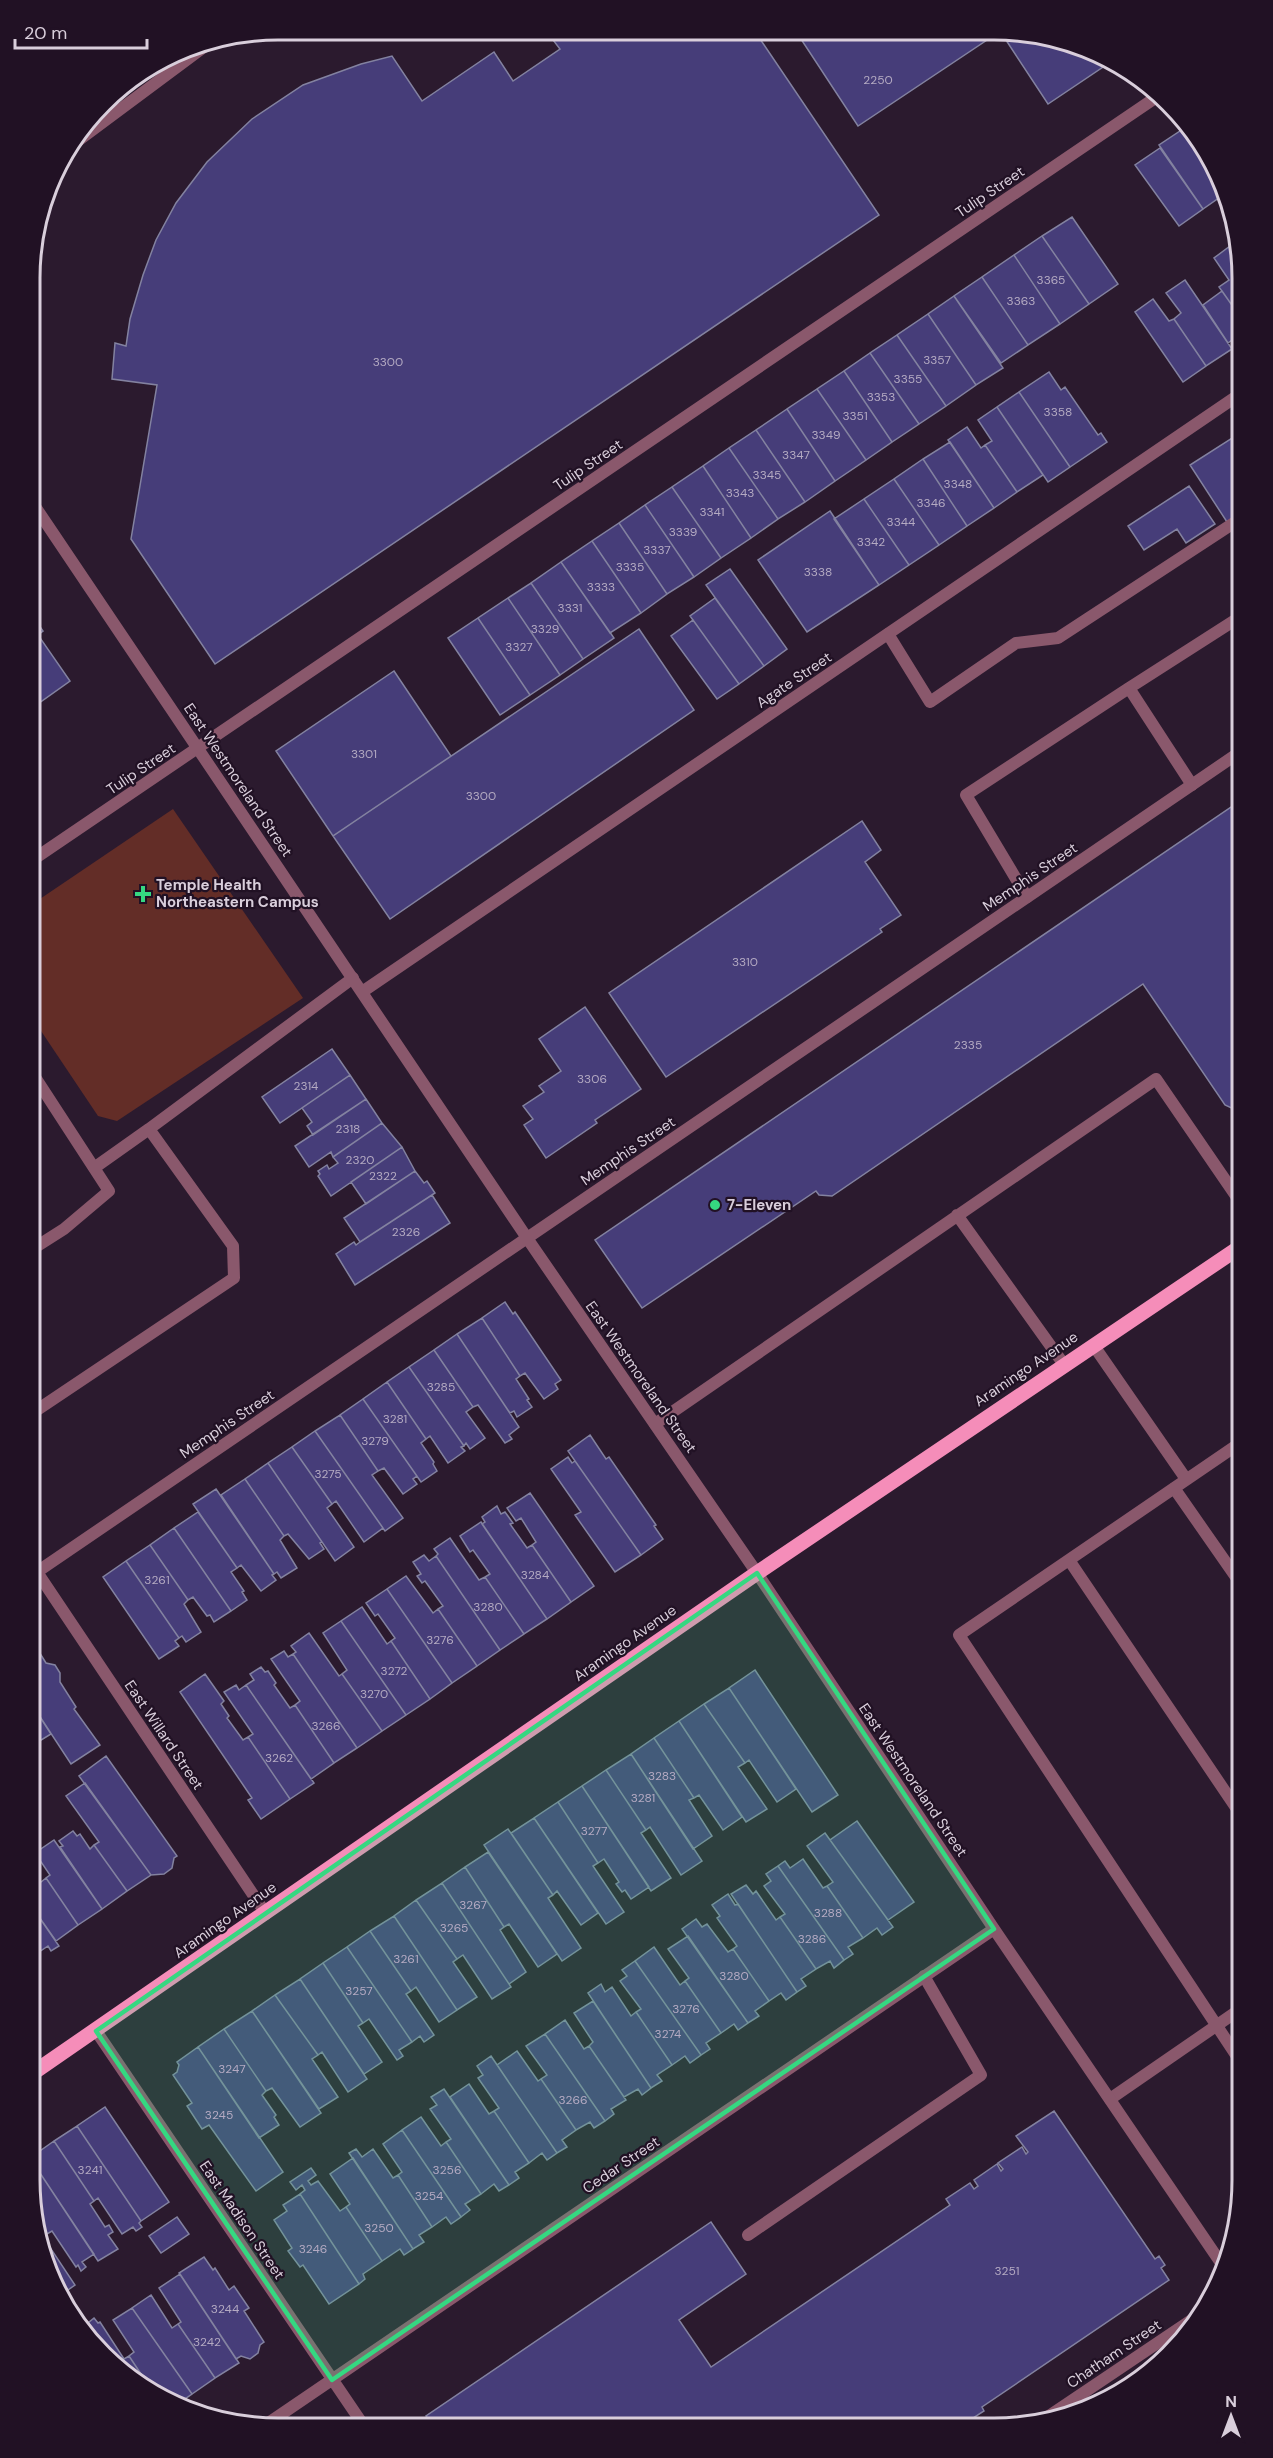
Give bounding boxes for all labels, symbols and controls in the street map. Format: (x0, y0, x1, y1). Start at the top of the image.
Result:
scale bar (15, 12, 147, 50)
text: 20 m (24, 21, 67, 45)
house number: 2250 (863, 72, 893, 88)
street label: Tulip Street (952, 162, 1028, 222)
house number: 3365 (1037, 272, 1065, 288)
house number: 3363 (1007, 293, 1035, 309)
house number: 3357 (923, 352, 951, 368)
house number: 3300 (373, 354, 403, 370)
house number: 3355 (894, 371, 922, 387)
house number: 3353 (867, 389, 895, 405)
house number: 3358 (1044, 404, 1072, 420)
house number: 3351 (842, 408, 868, 424)
house number: 3349 (811, 427, 841, 443)
street label: Tulip Street (550, 435, 626, 495)
house number: 3347 (782, 447, 810, 463)
house number: 3345 (753, 467, 781, 483)
house number: 3348 (944, 476, 972, 492)
house number: 3343 (726, 485, 754, 501)
house number: 3346 (916, 495, 946, 511)
house number: 3341 (699, 504, 725, 520)
house number: 3344 (887, 514, 915, 530)
house number: 3339 (669, 524, 697, 540)
house number: 3342 (857, 534, 885, 550)
house number: 3337 (643, 542, 671, 558)
house number: 3335 (616, 559, 644, 575)
house number: 3338 (804, 564, 832, 580)
house number: 3333 (587, 579, 615, 595)
house number: 3331 (558, 600, 582, 616)
house number: 3329 (531, 621, 559, 637)
house number: 3327 (505, 639, 533, 655)
street label: Agate Street (752, 647, 836, 713)
street label: East Westmoreland Street (179, 699, 297, 861)
street label: Tulip Street (103, 739, 179, 799)
house number: 3301 (351, 746, 377, 762)
house number: 3300 (466, 788, 496, 804)
street label: Memphis Street (979, 838, 1081, 916)
place label: Temple Health Northeastern Campus (156, 875, 319, 912)
marker: Temple Health Northeastern Campus (134, 885, 152, 903)
house number: 3310 (732, 954, 758, 970)
house number: 2335 (954, 1037, 982, 1053)
house number: 3306 (577, 1071, 607, 1087)
house number: 2314 (294, 1078, 318, 1094)
street label: Memphis Street (577, 1112, 679, 1190)
house number: 2318 (336, 1121, 360, 1137)
house number: 2320 (345, 1152, 375, 1168)
house number: 2322 (369, 1168, 397, 1184)
place label: 7-Eleven (727, 1195, 791, 1215)
marker: 7-Eleven (708, 1198, 722, 1212)
house number: 2326 (392, 1224, 420, 1240)
street label: East Westmoreland Street (581, 1297, 701, 1457)
street label: Aramingo Avenue (970, 1327, 1082, 1411)
house number: 3285 (427, 1379, 455, 1395)
street label: Memphis Street (176, 1385, 278, 1463)
house number: 3281 (383, 1411, 407, 1427)
house number: 3279 (361, 1433, 389, 1449)
house number: 3275 (314, 1466, 342, 1482)
house number: 3284 (521, 1567, 549, 1583)
house number: 3261 (144, 1572, 170, 1588)
house number: 3280 (473, 1599, 503, 1615)
street label: Aramingo Avenue (570, 1600, 680, 1686)
house number: 3276 (426, 1632, 454, 1648)
house number: 3272 (381, 1663, 407, 1679)
street label: East Willard Street (120, 1676, 208, 1794)
house number: 3270 (360, 1686, 388, 1702)
street label: East Westmoreland Street (854, 1699, 972, 1861)
house number: 3266 (311, 1718, 341, 1734)
house number: 3262 (265, 1750, 293, 1766)
house number: 3283 (648, 1768, 676, 1784)
house number: 3281 (631, 1790, 655, 1806)
house number: 3277 (581, 1823, 607, 1839)
street label: Aramingo Avenue (170, 1877, 280, 1963)
house number: 3267 (459, 1897, 487, 1913)
house number: 3288 (814, 1905, 842, 1921)
house number: 3265 (440, 1920, 468, 1936)
house number: 3286 (798, 1931, 826, 1947)
house number: 3261 (393, 1951, 419, 1967)
house number: 3280 (719, 1968, 749, 1984)
house number: 3257 (345, 1983, 373, 1999)
house number: 3276 (672, 2001, 700, 2017)
house number: 3274 (655, 2026, 681, 2042)
house number: 3247 (218, 2061, 246, 2077)
house number: 3266 (558, 2092, 588, 2108)
house number: 3245 (205, 2107, 233, 2123)
street label: Cedar Street (579, 2132, 664, 2198)
street label: East Madison Street (195, 2157, 289, 2283)
house number: 3241 (78, 2162, 102, 2178)
house number: 3256 (433, 2162, 461, 2178)
house number: 3254 (415, 2188, 443, 2204)
house number: 3250 (364, 2220, 394, 2236)
house number: 3246 (299, 2241, 327, 2257)
house number: 3251 (994, 2263, 1020, 2279)
house number: 3244 (211, 2301, 239, 2317)
street label: Chatham Street (1063, 2315, 1165, 2393)
house number: 3242 (193, 2334, 221, 2350)
north arrow (1201, 2386, 1261, 2446)
text: N (1225, 2391, 1237, 2412)

